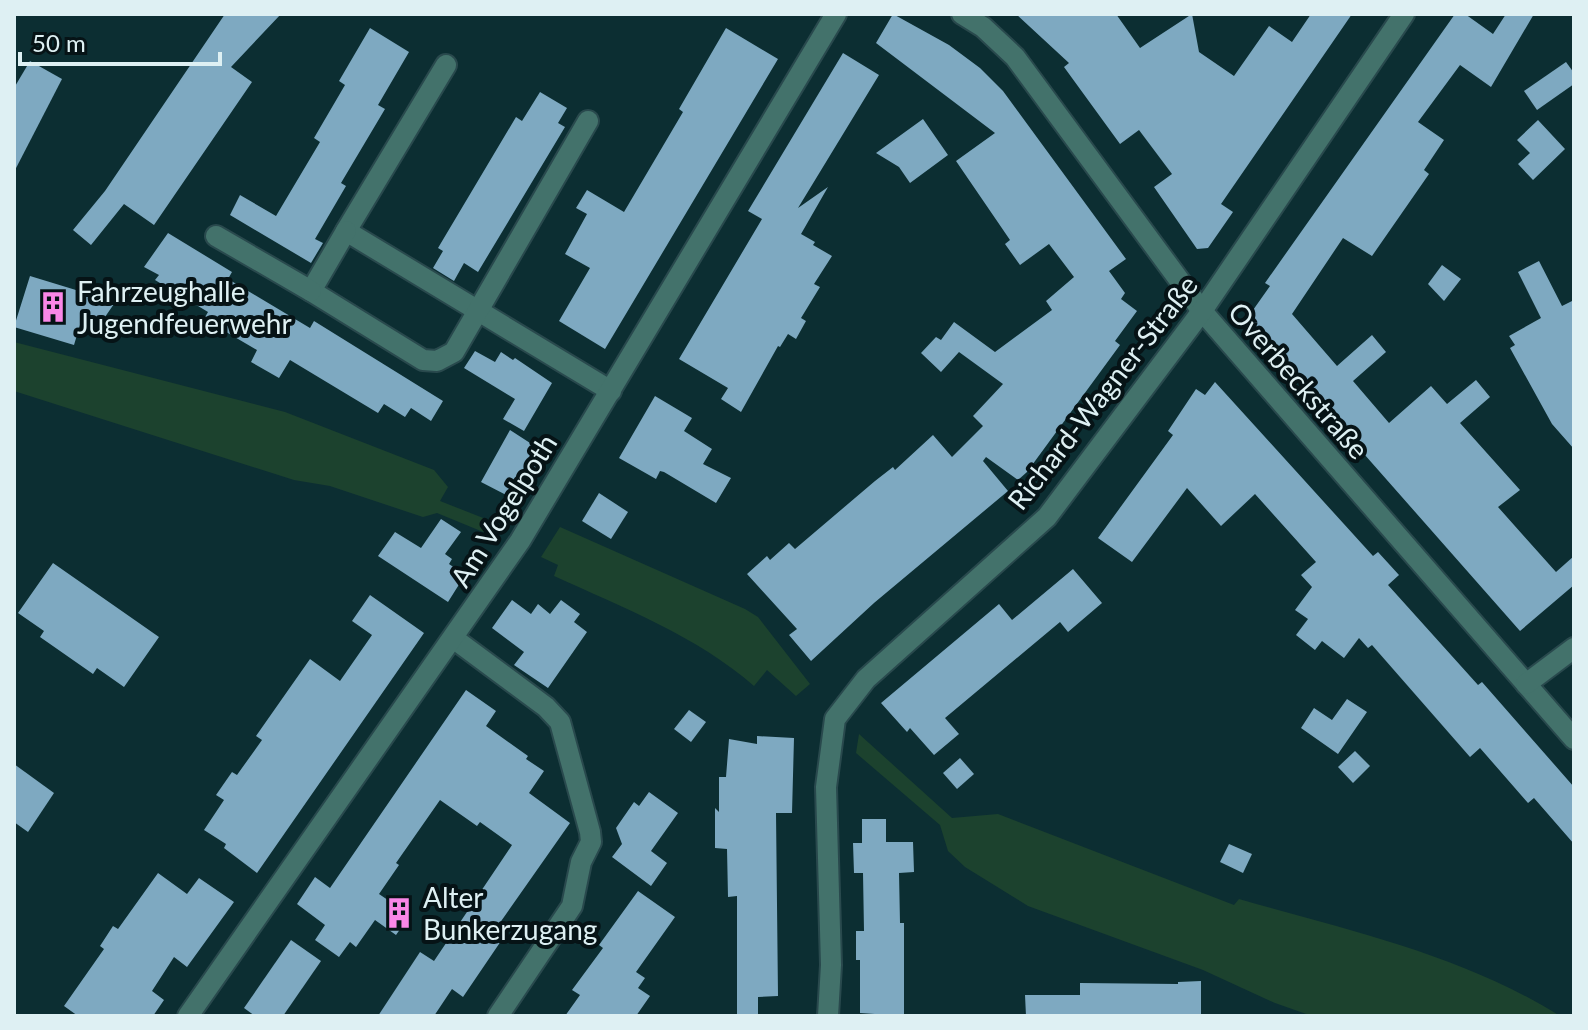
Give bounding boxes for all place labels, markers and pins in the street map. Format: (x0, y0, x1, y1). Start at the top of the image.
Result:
place label: Fahrzeughalle Jugendfeuerwehr (77, 274, 292, 340)
building icon: Fahrzeughalle Jugendfeuerwehr (36, 290, 70, 324)
place label: Alter Bunkerzugang (423, 880, 597, 946)
building icon: Alter Bunkerzugang (382, 896, 416, 930)

